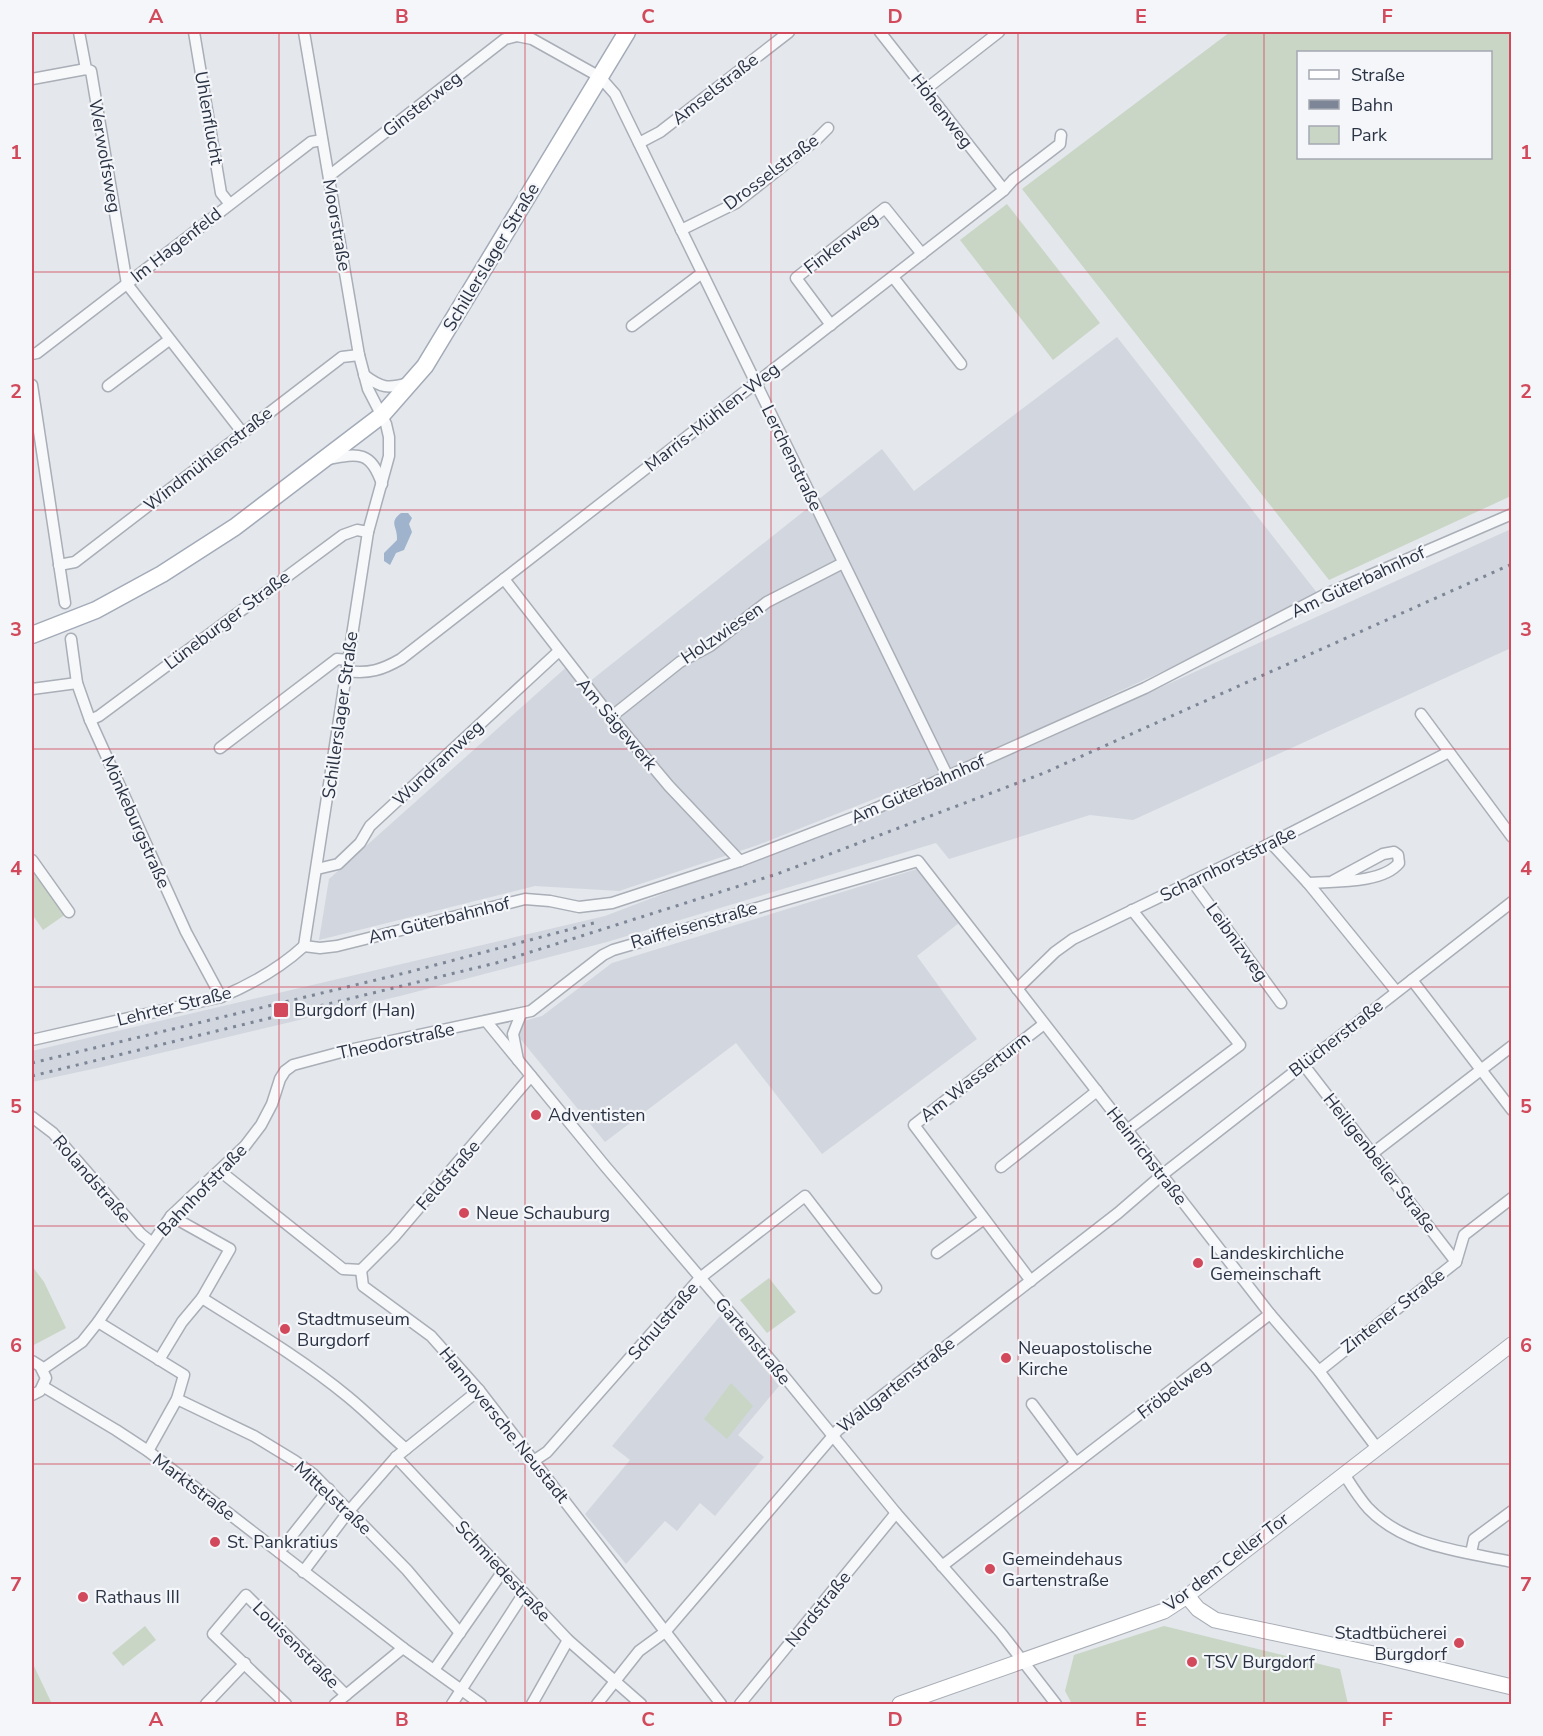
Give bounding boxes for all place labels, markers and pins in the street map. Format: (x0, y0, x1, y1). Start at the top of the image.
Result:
place label: Burgdorf (Han) (294, 998, 416, 1022)
marker: Burgdorf (Han) (272, 1001, 290, 1019)
place label: Adventisten (548, 1103, 646, 1127)
marker: Adventisten (529, 1108, 543, 1122)
place label: Neue Schauburg (476, 1201, 610, 1225)
marker: Neue Schauburg (457, 1206, 471, 1220)
place label: Landeskirchliche Gemeinschaft (1210, 1241, 1344, 1286)
marker: Landeskirchliche Gemeinschaft (1191, 1256, 1205, 1270)
place label: Stadtmuseum Burgdorf (297, 1307, 410, 1352)
marker: Stadtmuseum Burgdorf (278, 1322, 292, 1336)
place label: Neuapostolische Kirche (1018, 1336, 1152, 1381)
marker: Neuapostolische Kirche (999, 1351, 1013, 1365)
place label: St. Pankratius (227, 1530, 338, 1554)
marker: St. Pankratius (208, 1535, 222, 1549)
place label: Gemeindehaus Gartenstraße (1002, 1547, 1123, 1592)
marker: Gemeindehaus Gartenstraße (983, 1562, 997, 1576)
place label: Rathaus III (95, 1585, 180, 1609)
marker: Rathaus III (76, 1590, 90, 1604)
place label: Stadtbücherei Burgdorf (1335, 1621, 1448, 1666)
marker: Stadtbücherei Burgdorf (1452, 1636, 1466, 1650)
place label: TSV Burgdorf (1204, 1650, 1316, 1674)
marker: TSV Burgdorf (1185, 1655, 1199, 1669)

